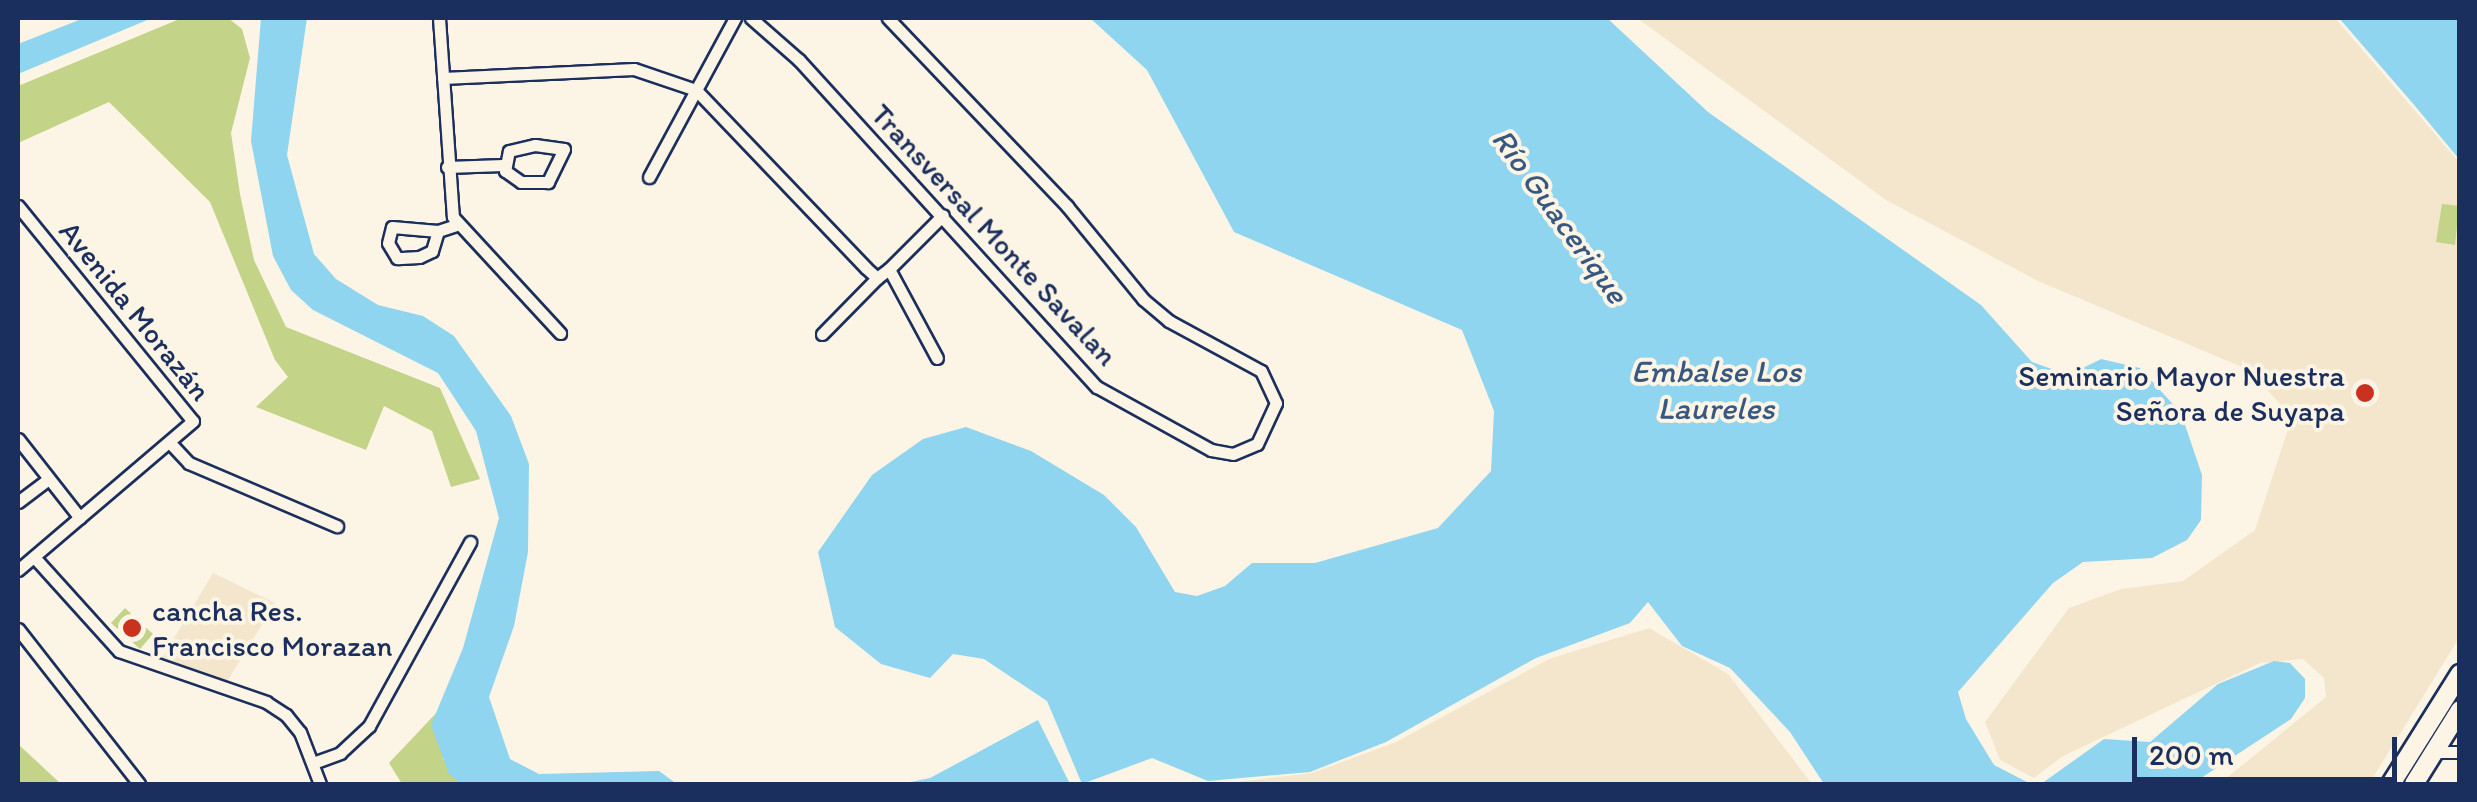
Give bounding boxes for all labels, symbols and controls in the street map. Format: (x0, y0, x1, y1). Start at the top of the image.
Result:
street label: Transversal Monte Savalan (863, 96, 1125, 374)
water label: Río Guacerique (1484, 121, 1636, 311)
street label: Avenida Morazán (51, 214, 219, 408)
water label: Embalse Los Laureles (1631, 353, 1801, 428)
place label: Seminario Mayor Nuestra Señora de Suyapa (2018, 358, 2345, 428)
marker: Seminario Mayor Nuestra Señora de Suyapa (2354, 382, 2376, 404)
place label: cancha Res. Francisco Morazan (152, 593, 393, 664)
marker: cancha Res. Francisco Morazan (121, 617, 143, 639)
scale bar (2137, 717, 2402, 779)
text: 200 m (2149, 736, 2234, 773)

